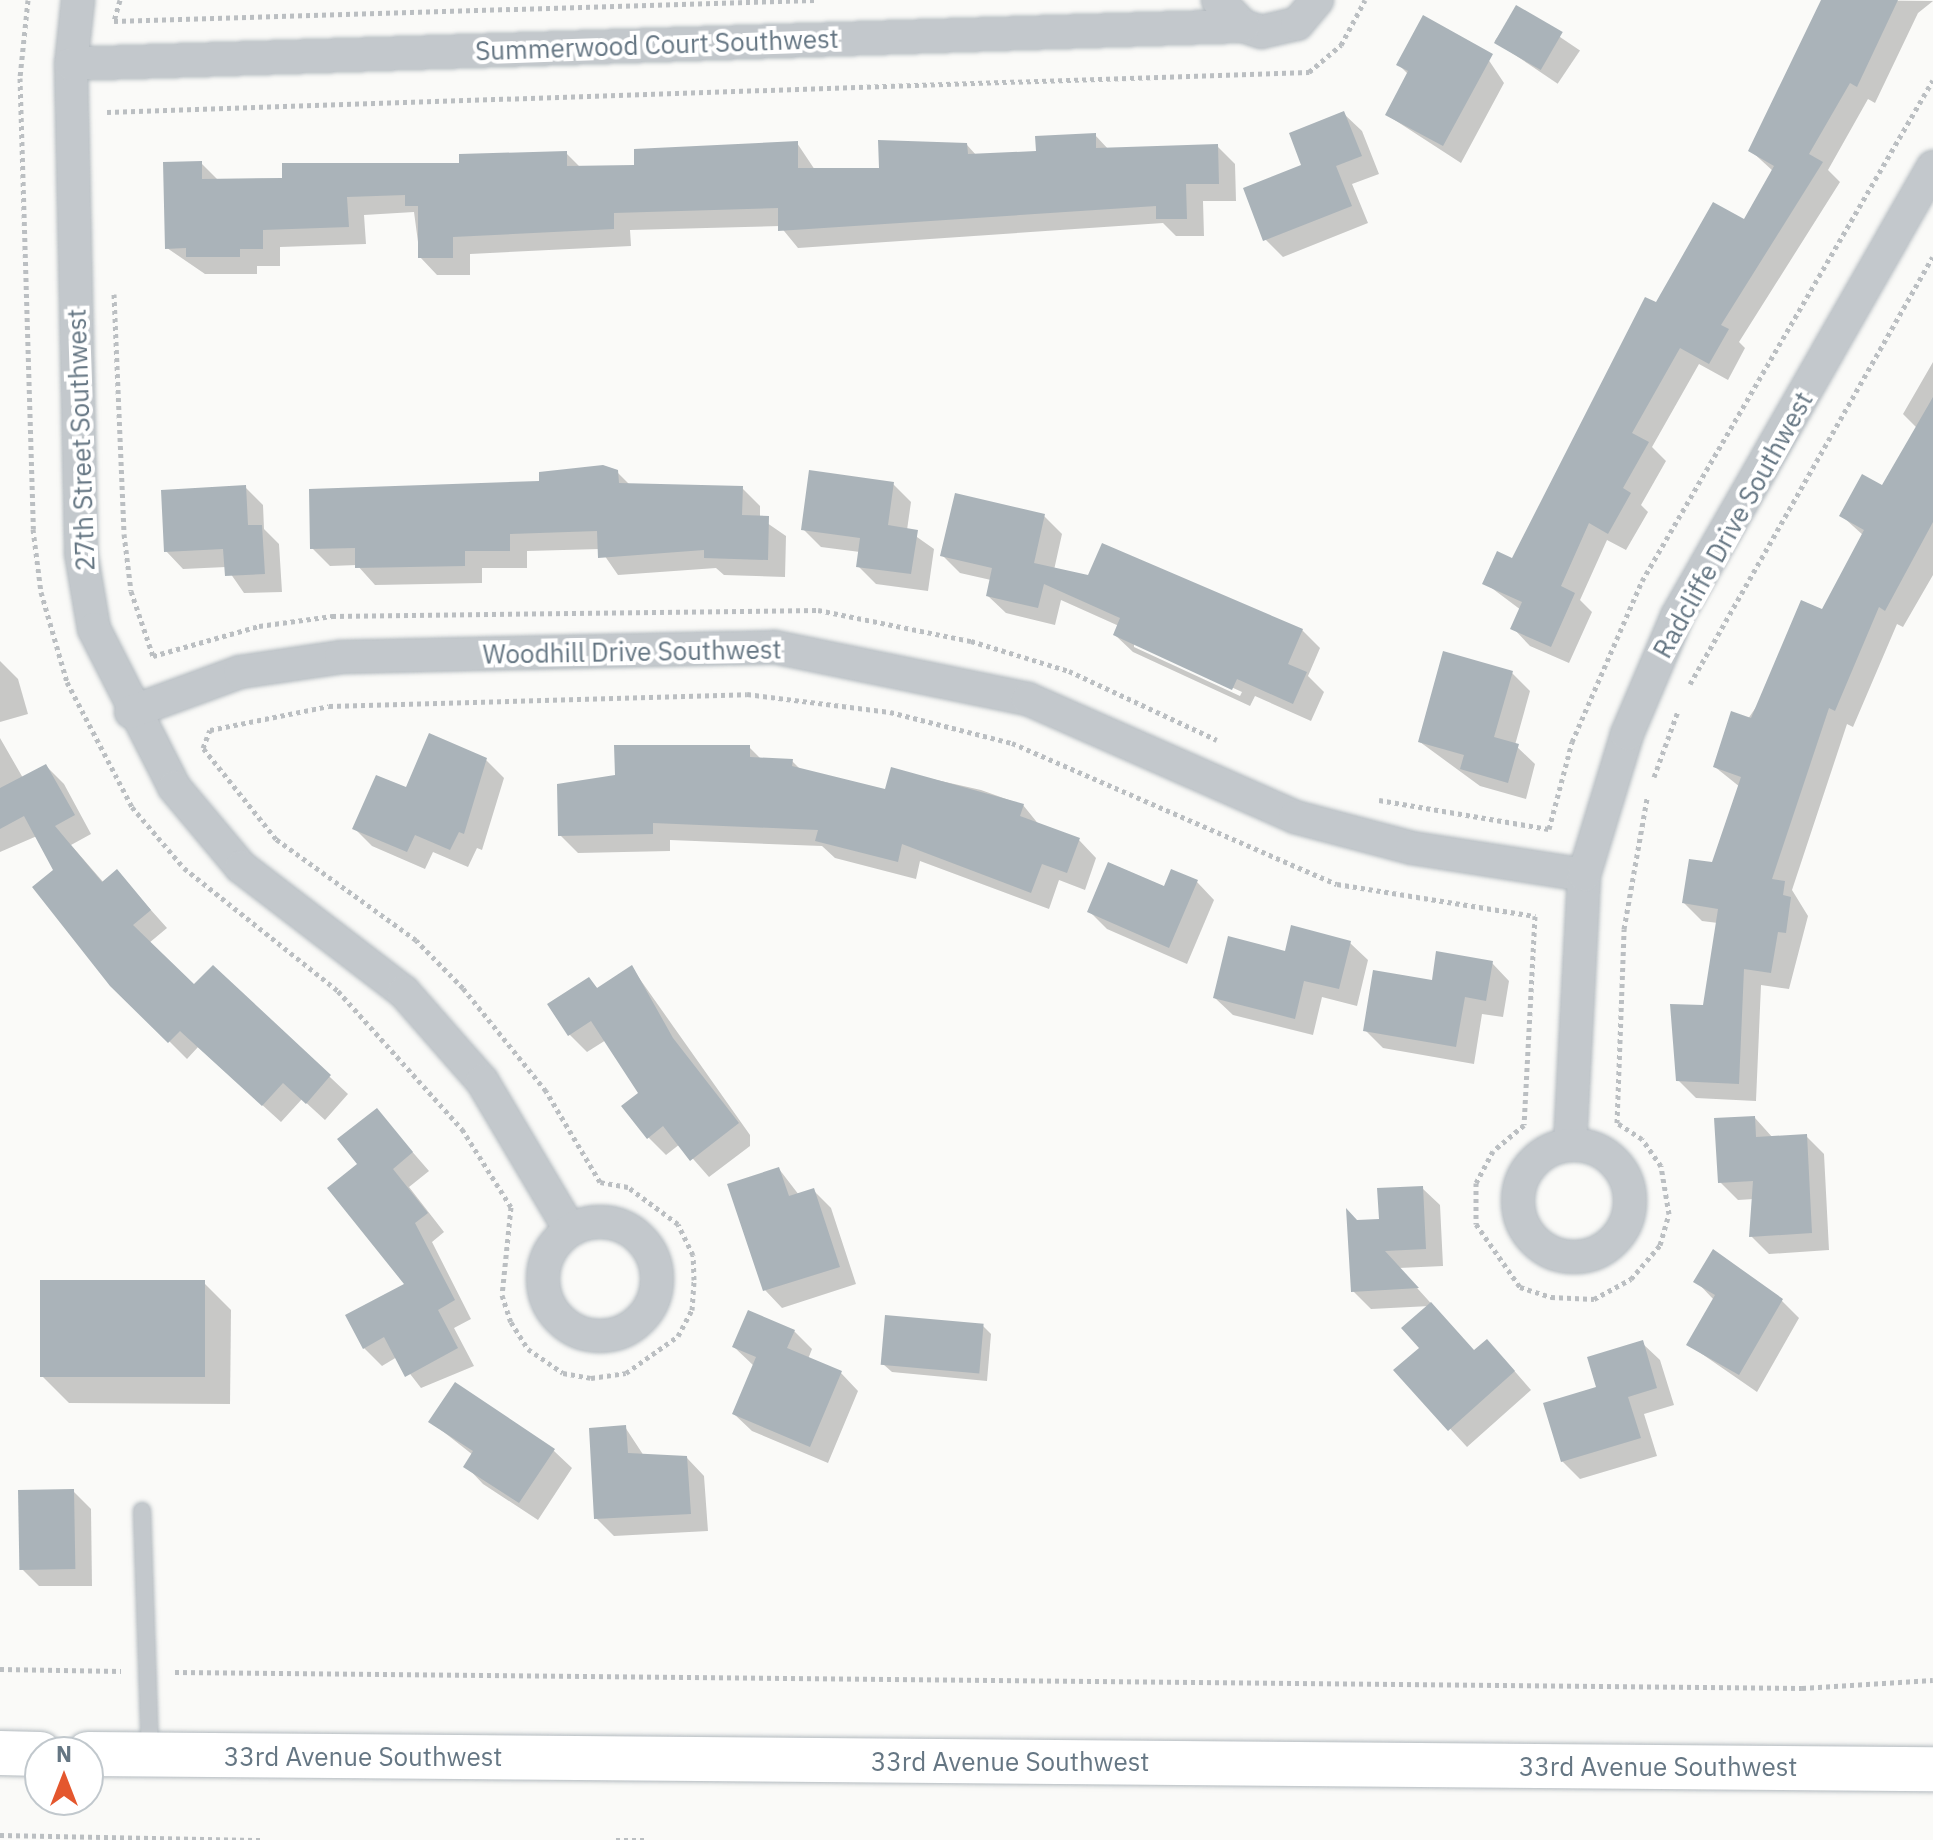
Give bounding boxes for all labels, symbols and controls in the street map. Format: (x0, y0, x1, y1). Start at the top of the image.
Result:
street label: Summerwood Court Southwest (475, 23, 839, 67)
street label: 27th Street Southwest (61, 308, 101, 572)
street label: Radcliffe Drive Southwest (1647, 386, 1819, 664)
street label: Woodhill Drive Southwest (482, 634, 782, 670)
north arrow (24, 1736, 104, 1816)
text: N (56, 1739, 72, 1768)
street label: 33rd Avenue Southwest (224, 1741, 502, 1773)
street label: 33rd Avenue Southwest (871, 1746, 1149, 1778)
street label: 33rd Avenue Southwest (1519, 1751, 1797, 1783)

